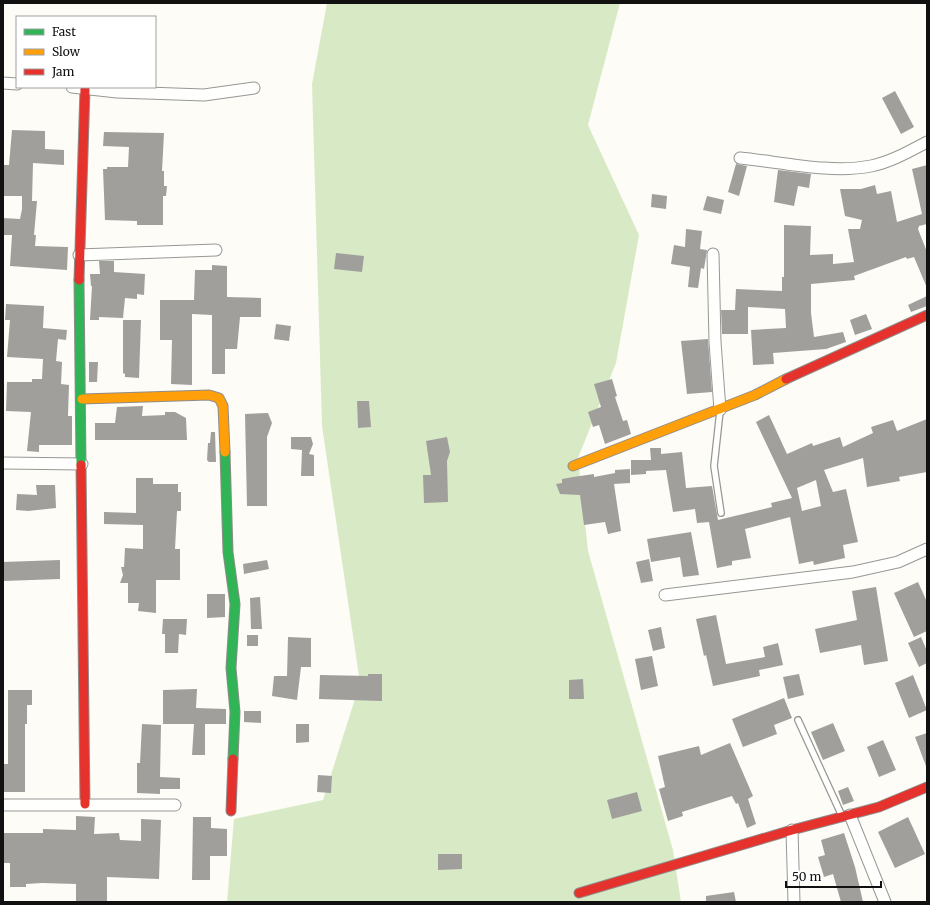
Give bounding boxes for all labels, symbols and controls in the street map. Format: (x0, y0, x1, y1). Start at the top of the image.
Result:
legend (16, 16, 156, 88)
text: Fast (52, 24, 76, 39)
text: Slow (52, 44, 81, 59)
text: Jam (51, 64, 75, 79)
scale bar (786, 863, 881, 889)
text: 50 m (792, 869, 821, 884)

